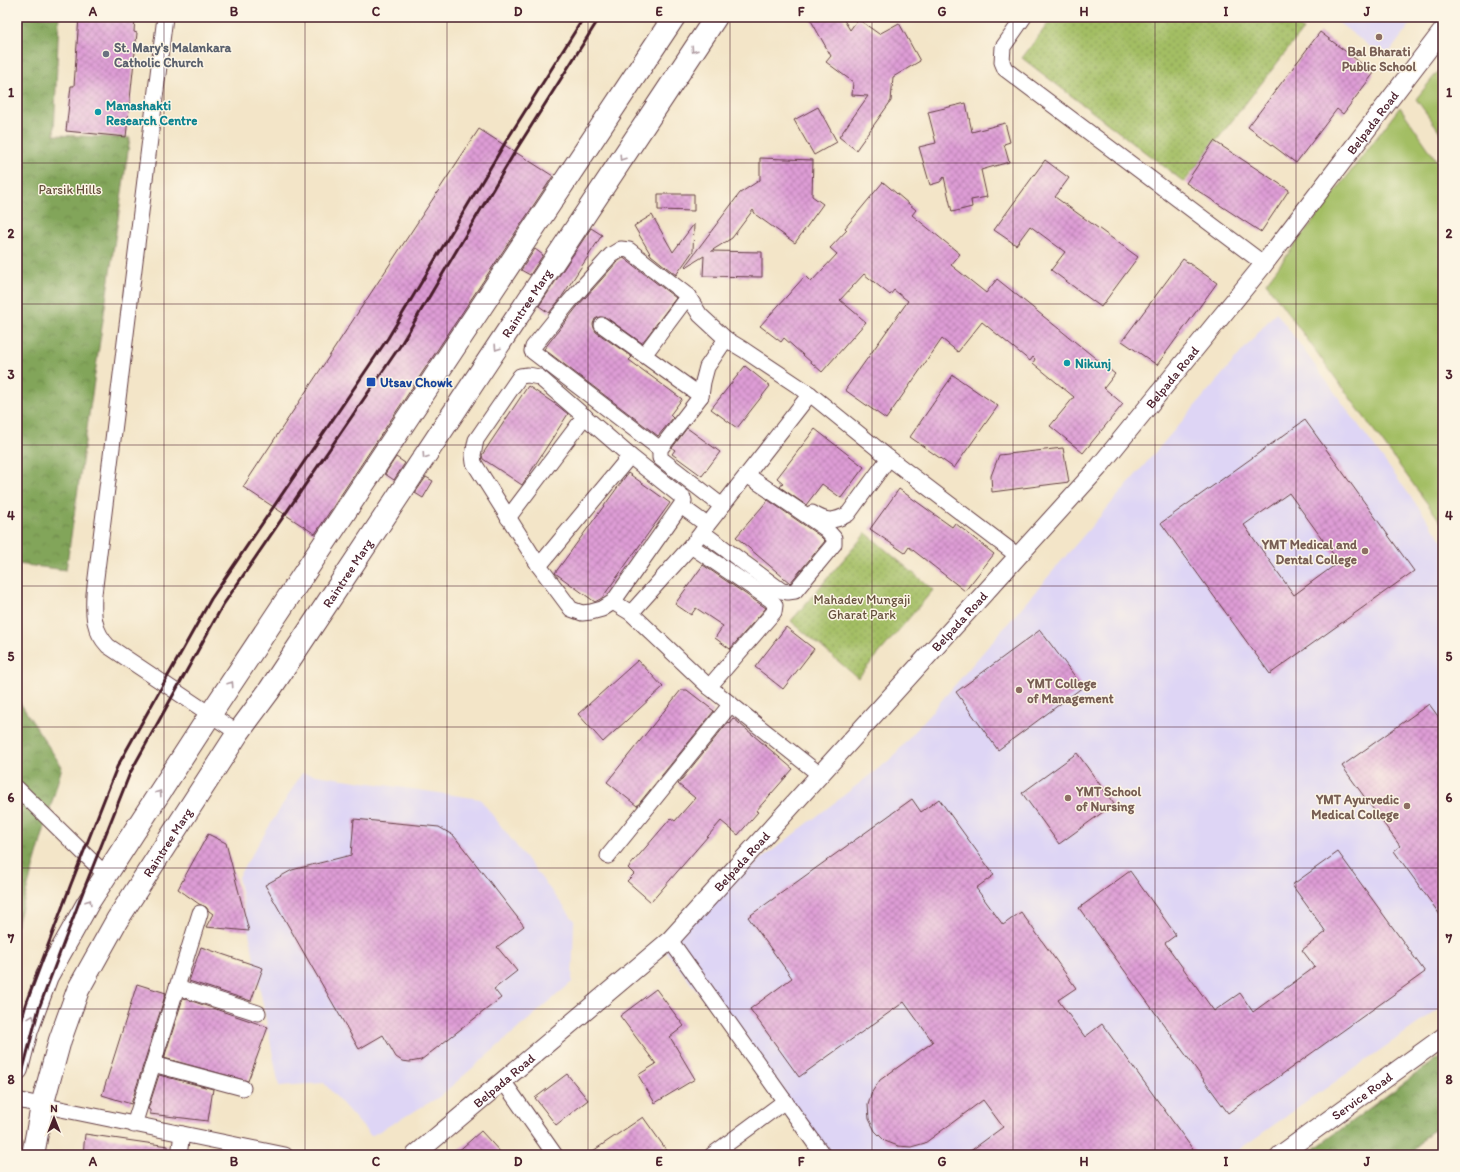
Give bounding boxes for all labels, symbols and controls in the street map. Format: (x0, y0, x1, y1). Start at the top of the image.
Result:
text: A (88, 4, 98, 19)
text: B (230, 4, 239, 19)
text: C (372, 4, 381, 19)
text: D (514, 4, 523, 19)
text: E (655, 4, 663, 19)
text: F (798, 4, 805, 19)
text: G (938, 4, 947, 19)
text: H (1080, 4, 1089, 19)
text: I (1224, 4, 1229, 19)
text: J (1363, 4, 1371, 19)
marker: Bal Bharati Public School (1374, 32, 1384, 42)
place label: St. Mary's Malankara Catholic Church (114, 40, 232, 70)
place label: Bal Bharati Public School (1342, 44, 1417, 74)
one-way arrow (692, 45, 699, 52)
marker: St. Mary's Malankara Catholic Church (101, 49, 111, 59)
text: 1 (8, 85, 14, 100)
text: 1 (1446, 85, 1452, 100)
street label: Belpada Road (1343, 88, 1401, 157)
place label: Manashakti Research Centre (106, 98, 197, 128)
marker: Manashakti Research Centre (93, 107, 103, 117)
one-way arrow (620, 154, 627, 161)
park label: Parsik Hills (38, 182, 102, 197)
text: 2 (8, 226, 15, 241)
text: 2 (1446, 226, 1453, 241)
street label: Raintree Marg (498, 266, 555, 340)
street label: Belpada Road (1142, 343, 1202, 411)
one-way arrow (494, 344, 501, 351)
place label: Nikunj (1075, 356, 1111, 372)
marker: Nikunj (1062, 358, 1072, 368)
text: 3 (7, 367, 15, 382)
text: 3 (1445, 367, 1453, 382)
place label: Utsav Chowk (380, 375, 453, 390)
marker: Utsav Chowk (365, 376, 377, 388)
one-way arrow (422, 452, 430, 459)
text: 4 (7, 508, 15, 523)
text: 4 (1445, 508, 1453, 523)
street label: Raintree Marg (319, 536, 376, 610)
place label: YMT Medical and Dental College (1261, 537, 1358, 568)
marker: YMT Medical and Dental College (1360, 546, 1370, 556)
street label: Belpada Road (928, 588, 990, 654)
park label: Mahadev Mungaji Gharat Park (814, 592, 910, 622)
text: 5 (8, 649, 15, 664)
text: 5 (1446, 649, 1453, 664)
place label: YMT College of Management (1026, 676, 1114, 707)
one-way arrow (226, 681, 233, 688)
marker: YMT College of Management (1014, 685, 1024, 695)
place label: YMT School of Nursing (1075, 784, 1141, 815)
text: 6 (8, 790, 15, 805)
one-way arrow (155, 790, 162, 797)
text: 6 (1446, 790, 1453, 805)
place label: YMT Ayurvedic Medical College (1311, 792, 1399, 823)
marker: YMT School of Nursing (1063, 793, 1073, 803)
marker: YMT Ayurvedic Medical College (1402, 801, 1412, 811)
street label: Raintree Marg (139, 805, 195, 880)
street label: Belpada Road (710, 828, 773, 894)
one-way arrow (84, 899, 91, 906)
text: 7 (7, 931, 15, 946)
text: 7 (1445, 931, 1453, 946)
one-way arrow (27, 1015, 35, 1022)
street label: Belpada Road (470, 1050, 538, 1110)
street label: Service Road (1328, 1069, 1395, 1123)
text: 8 (7, 1072, 15, 1087)
text: 8 (1445, 1072, 1453, 1087)
north arrow (34, 1098, 74, 1138)
text: N (50, 1102, 58, 1115)
text: A (88, 1154, 98, 1169)
text: B (230, 1154, 239, 1169)
text: C (372, 1154, 381, 1169)
text: D (514, 1154, 523, 1169)
text: E (655, 1154, 663, 1169)
text: F (798, 1154, 805, 1169)
text: G (938, 1154, 947, 1169)
text: H (1080, 1154, 1089, 1169)
text: I (1224, 1154, 1229, 1169)
text: J (1363, 1154, 1371, 1169)

